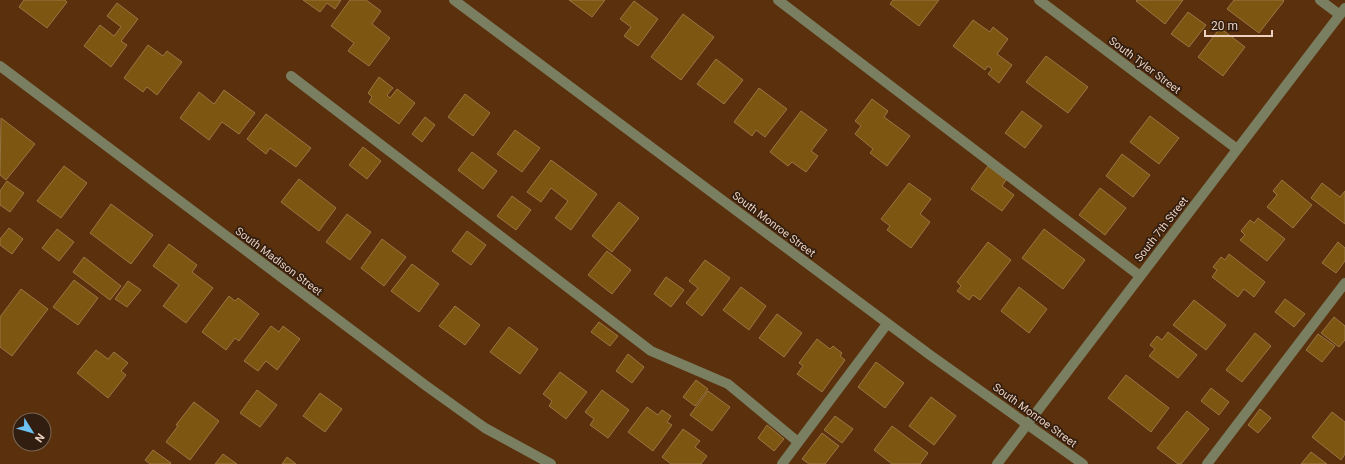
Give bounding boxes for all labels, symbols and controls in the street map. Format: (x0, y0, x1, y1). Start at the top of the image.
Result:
scale bar (1205, 12, 1272, 38)
text: 20 m (1211, 19, 1238, 33)
street label: South Tyler Street (1106, 34, 1183, 97)
street label: South Monroe Street (730, 189, 818, 260)
street label: South 7th Street (1132, 194, 1191, 264)
street label: South Madison Street (233, 224, 325, 299)
street label: South Monroe Street (990, 381, 1080, 450)
north arrow (12, 412, 52, 452)
text: N (32, 431, 47, 445)

